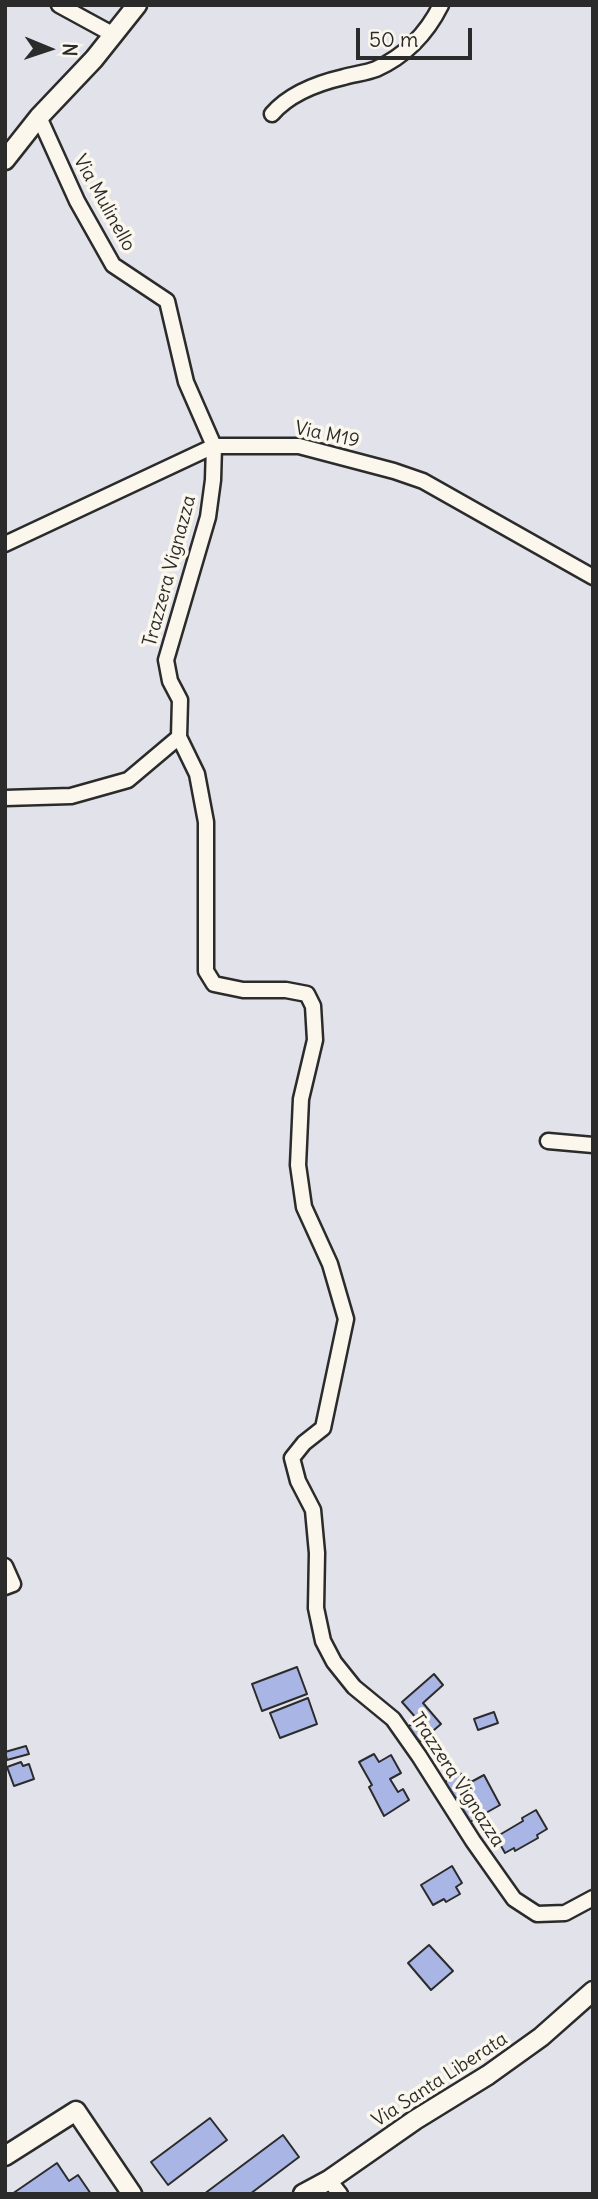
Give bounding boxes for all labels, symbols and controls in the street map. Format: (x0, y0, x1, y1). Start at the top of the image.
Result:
north arrow (14, 14, 84, 84)
scale bar (360, 14, 476, 58)
text: 50 m (369, 26, 418, 53)
text: N (58, 43, 82, 57)
street label: Via Mulinello (68, 151, 140, 255)
street label: Via M19 (293, 417, 361, 453)
street label: Trazzera Vignazza (139, 493, 201, 649)
street label: Trazzera Vignazza (405, 1709, 509, 1851)
street label: Via Santa Liberata (368, 2028, 512, 2132)

